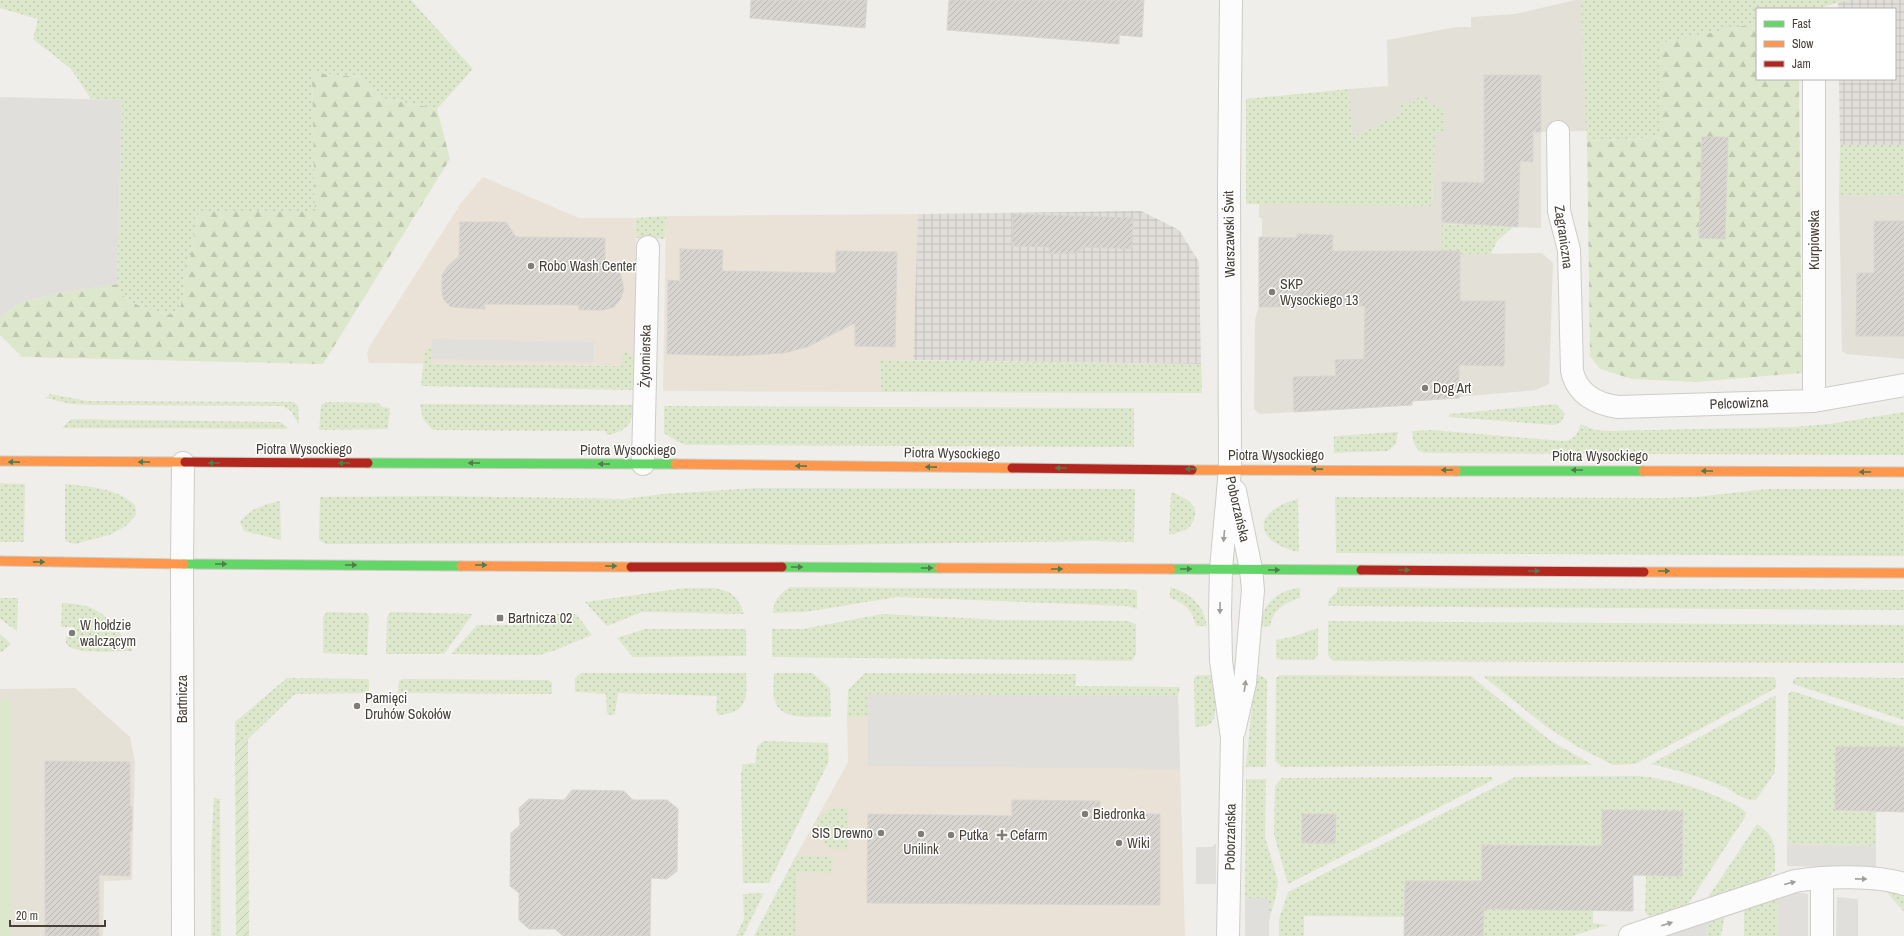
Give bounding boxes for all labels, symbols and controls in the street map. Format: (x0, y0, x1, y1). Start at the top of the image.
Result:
legend (1756, 8, 1896, 80)
text: Fast (1792, 16, 1811, 32)
text: Slow (1792, 36, 1814, 52)
text: Jam (1792, 56, 1811, 72)
street label: Warszawski Świt (1219, 190, 1239, 278)
street label: Zagraniczna (1551, 204, 1577, 270)
street label: Kurpiowska (1805, 209, 1823, 270)
place label: Robo Wash Center (539, 257, 636, 275)
marker: Robo Wash Center (526, 261, 536, 271)
place label: SKP Wysockiego 13 (1280, 275, 1358, 309)
marker: SKP Wysockiego 13 (1267, 287, 1277, 297)
street label: Żytomierska (635, 324, 655, 388)
place label: Dog Art (1433, 379, 1471, 397)
marker: Dog Art (1420, 383, 1430, 393)
street label: Pelcowizna (1709, 393, 1769, 413)
street label: Piotra Wysockiego (256, 440, 352, 458)
street label: Piotra Wysockiego (580, 441, 676, 459)
street label: Piotra Wysockiego (904, 443, 1000, 463)
street label: Piotra Wysockiego (1228, 446, 1324, 464)
street label: Piotra Wysockiego (1552, 447, 1648, 465)
one-way arrow (7, 459, 20, 465)
one-way arrow (137, 459, 150, 465)
one-way arrow (207, 460, 220, 466)
one-way arrow (337, 460, 350, 466)
one-way arrow (468, 460, 480, 467)
one-way arrow (597, 461, 610, 467)
one-way arrow (794, 463, 807, 469)
one-way arrow (924, 464, 937, 470)
one-way arrow (1054, 465, 1067, 471)
one-way arrow (1184, 466, 1197, 472)
one-way arrow (1310, 466, 1323, 472)
one-way arrow (1440, 467, 1453, 473)
one-way arrow (1570, 467, 1583, 473)
one-way arrow (1700, 468, 1713, 474)
one-way arrow (1858, 469, 1871, 475)
street label: Poborzańska (1222, 474, 1254, 544)
one-way arrow (1221, 530, 1228, 542)
one-way arrow (33, 558, 45, 565)
one-way arrow (215, 561, 228, 567)
one-way arrow (345, 562, 358, 568)
one-way arrow (475, 562, 487, 569)
one-way arrow (605, 563, 618, 569)
one-way arrow (791, 564, 804, 570)
one-way arrow (921, 565, 934, 571)
one-way arrow (1051, 566, 1064, 572)
one-way arrow (1180, 566, 1193, 572)
one-way arrow (1268, 566, 1280, 573)
one-way arrow (1398, 567, 1411, 573)
one-way arrow (1528, 568, 1541, 574)
one-way arrow (1658, 568, 1670, 575)
one-way arrow (1217, 602, 1223, 615)
place label: Bartnicza 02 (508, 609, 572, 627)
marker: Bartnicza 02 (495, 613, 505, 623)
place label: W hołdzie walczącym (80, 616, 136, 650)
marker: W hołdzie walczącym (67, 628, 77, 638)
street label: Bartnicza (173, 674, 191, 723)
one-way arrow (1242, 680, 1248, 692)
place label: Pamięci Druhów Sokołów (365, 689, 452, 723)
marker: Pamięci Druhów Sokołów (352, 701, 362, 711)
street label: Poborzańska (1220, 803, 1240, 871)
place label: Biedronka (1093, 805, 1146, 823)
marker: Biedronka (1080, 809, 1090, 819)
place label: SIS Drewno (812, 824, 873, 842)
place label: Putka (959, 826, 989, 844)
place label: Cefarm (1010, 826, 1048, 844)
marker: SIS Drewno (876, 828, 886, 838)
marker: Unilink (916, 829, 926, 839)
marker: Putka (946, 830, 956, 840)
marker: Cefarm (997, 830, 1007, 840)
place label: Wiki (1127, 834, 1150, 852)
marker: Wiki (1114, 838, 1124, 848)
place label: Unilink (903, 840, 939, 858)
one-way arrow (1855, 876, 1868, 882)
one-way arrow (1784, 879, 1796, 885)
scale bar (10, 902, 105, 928)
text: 20 m (16, 908, 38, 924)
one-way arrow (1661, 920, 1673, 926)

